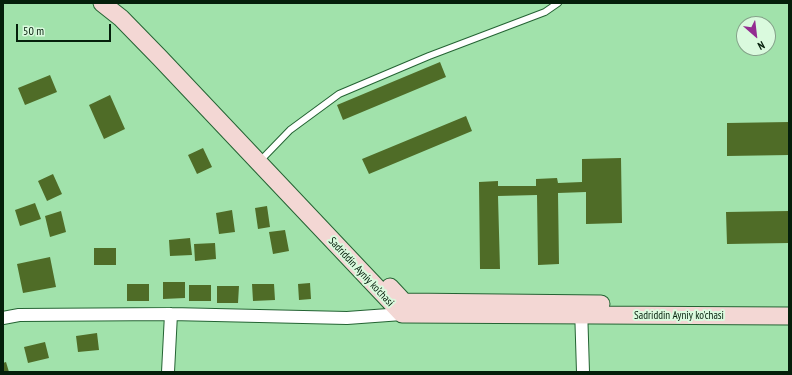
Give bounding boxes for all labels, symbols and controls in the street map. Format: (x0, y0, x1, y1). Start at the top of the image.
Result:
scale bar (18, 16, 113, 42)
north arrow (736, 16, 776, 56)
text: 50 m (23, 23, 44, 38)
text: N (755, 38, 767, 53)
street label: Sadriddin Ayniy ko'chasi (326, 235, 396, 309)
street label: Sadriddin Ayniy ko'chasi (634, 309, 724, 323)

